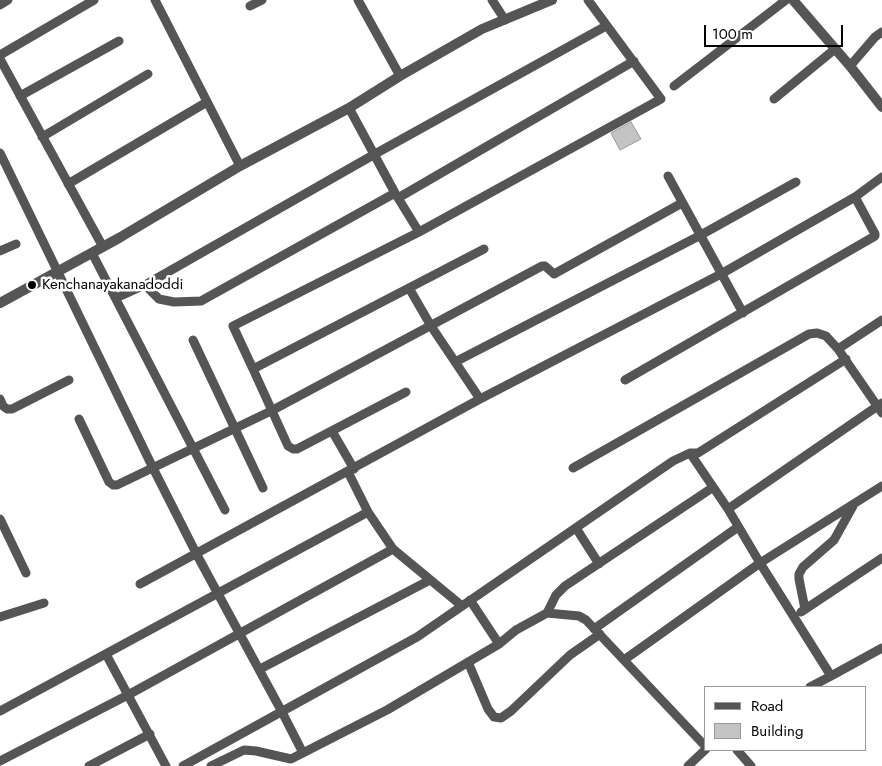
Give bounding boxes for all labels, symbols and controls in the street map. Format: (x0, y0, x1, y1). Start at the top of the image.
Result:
scale bar (707, 15, 846, 47)
text: 100 m (712, 23, 753, 45)
place label: Kenchanayakanadoddi (42, 276, 183, 294)
marker: Kenchanayakanadoddi (26, 279, 38, 291)
legend (704, 686, 867, 751)
text: Road (751, 695, 783, 717)
text: Building (751, 720, 803, 742)

